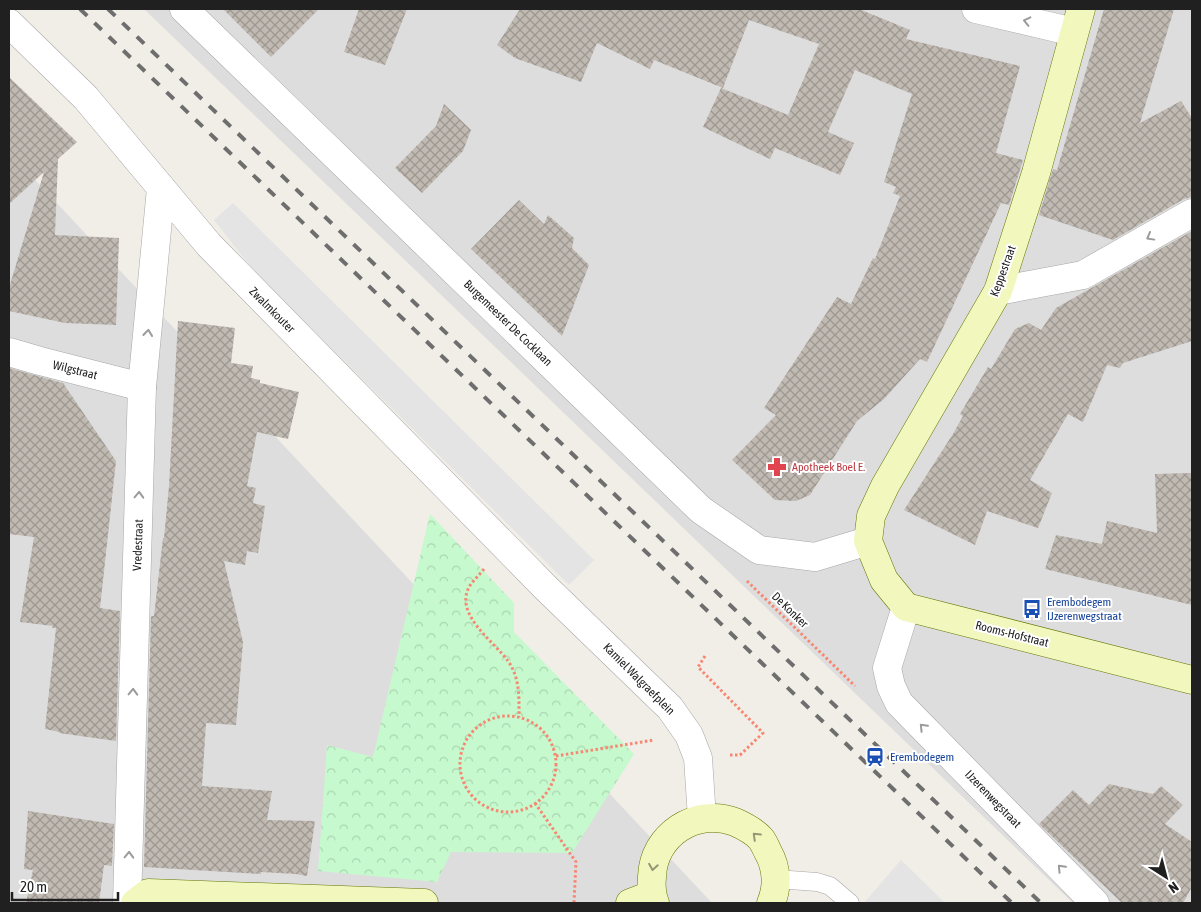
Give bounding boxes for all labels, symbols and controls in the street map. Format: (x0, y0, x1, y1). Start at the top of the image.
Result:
one-way arrow (1022, 16, 1031, 27)
one-way arrow (1146, 231, 1155, 241)
street label: Keppestraat (987, 243, 1019, 299)
street label: Burgemeester De Cocklaan (461, 277, 555, 369)
street label: Zwalmkouter (246, 284, 298, 336)
one-way arrow (142, 328, 153, 336)
street label: Wilgstraat (51, 358, 99, 382)
pharmacy icon: Apotheek Boel E. (766, 456, 788, 478)
place label: Apotheek Boel E. (792, 460, 865, 474)
one-way arrow (134, 490, 144, 498)
street label: Vredestraat (130, 518, 146, 571)
street label: De Konker (769, 589, 811, 631)
place label: Erembodegem IJzerenwegstraat (1047, 595, 1122, 623)
bus stop icon: Erembodegem IJzerenwegstraat (1021, 598, 1043, 620)
street label: Rooms-Hofstraat (974, 618, 1050, 650)
street label: Kamiel Walgraefplein (600, 640, 678, 718)
one-way arrow (128, 688, 139, 696)
one-way arrow (920, 724, 929, 733)
station icon: Erembodegem (864, 746, 886, 768)
place label: Erembodegem (890, 750, 954, 764)
street label: IJzerenwegstraat (962, 767, 1024, 831)
one-way arrow (753, 833, 762, 842)
one-way arrow (123, 850, 134, 858)
north arrow (1141, 852, 1191, 902)
one-way arrow (649, 863, 659, 872)
one-way arrow (1058, 865, 1067, 874)
scale bar (12, 870, 119, 902)
text: 20 m (20, 878, 47, 895)
text: N (1166, 879, 1182, 896)

